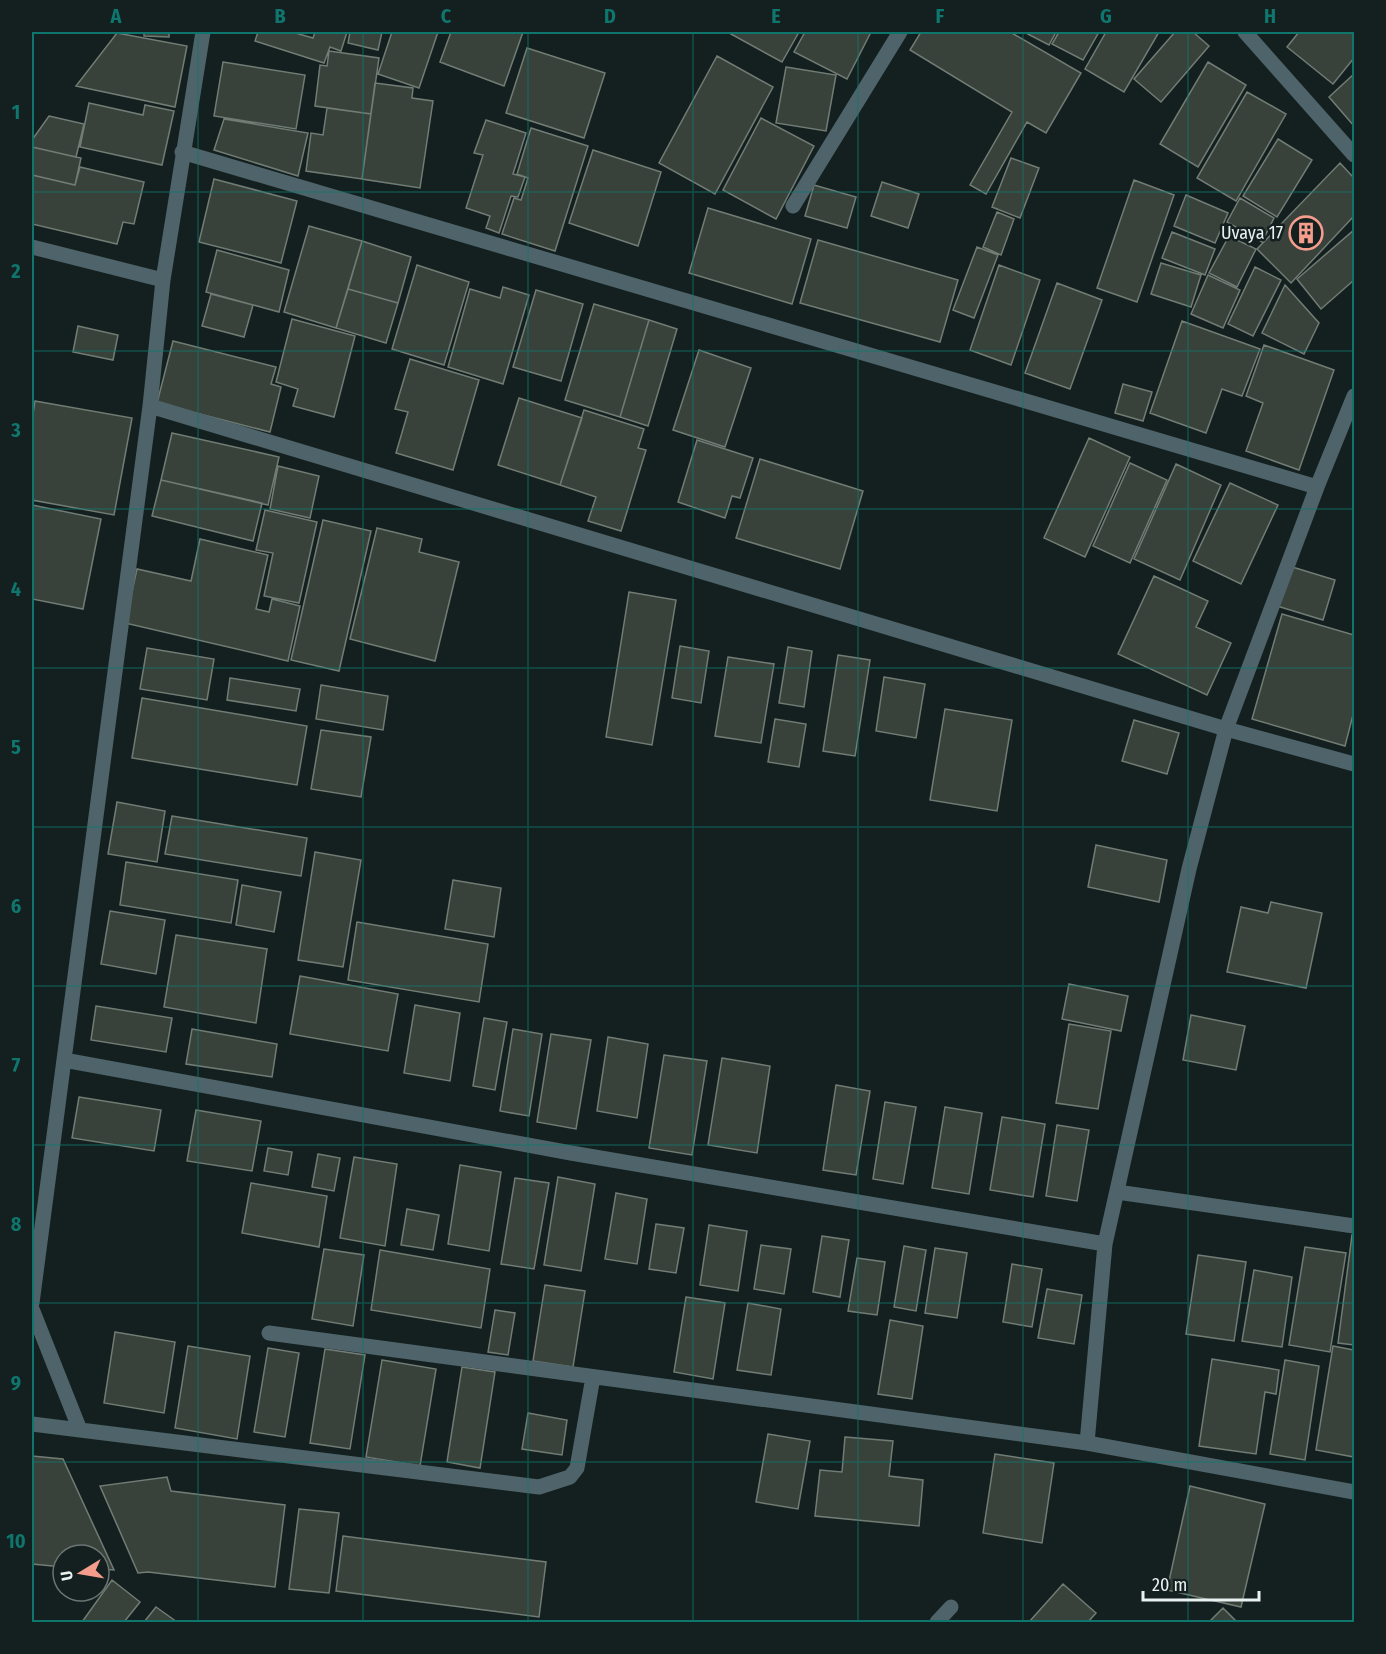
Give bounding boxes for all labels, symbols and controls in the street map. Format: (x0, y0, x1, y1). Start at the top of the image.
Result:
text: A (110, 4, 123, 28)
text: B (274, 4, 286, 28)
text: C (441, 4, 452, 28)
text: D (604, 4, 616, 28)
text: E (771, 4, 781, 28)
text: F (936, 4, 945, 28)
text: G (1100, 4, 1112, 28)
text: H (1264, 4, 1276, 28)
text: 1 (12, 100, 20, 124)
building icon: Uvaya 17 (1288, 215, 1324, 251)
place label: Uvaya 17 (1221, 222, 1283, 244)
text: 2 (10, 259, 21, 283)
text: 3 (10, 418, 21, 442)
text: 4 (11, 577, 21, 601)
text: 5 (11, 735, 21, 759)
text: 6 (11, 894, 21, 918)
text: 7 (12, 1053, 21, 1077)
text: 8 (11, 1212, 22, 1236)
text: 9 (11, 1371, 21, 1395)
text: 10 (6, 1529, 26, 1553)
north arrow (51, 1543, 111, 1603)
scale bar (1143, 1564, 1258, 1602)
text: U (57, 1569, 77, 1582)
text: 20 m (1152, 1574, 1187, 1596)

